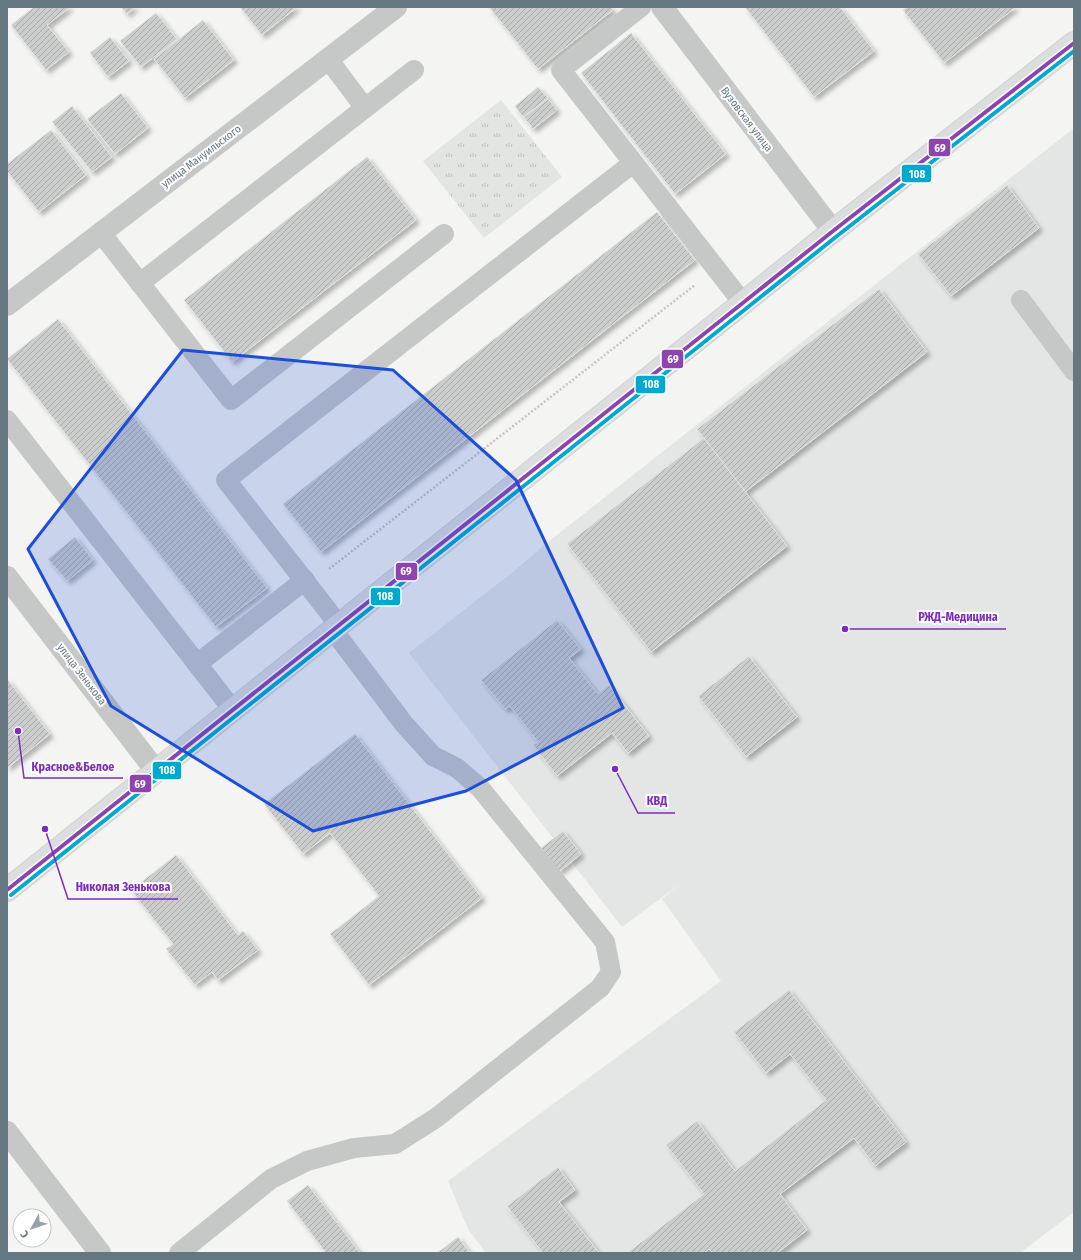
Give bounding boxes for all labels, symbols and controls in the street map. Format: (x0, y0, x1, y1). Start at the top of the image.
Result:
street label: Вузовская улица (718, 84, 775, 154)
street label: улица Мануильского (159, 122, 244, 191)
line badge: 69 (928, 138, 951, 157)
text: 69 (934, 142, 946, 155)
line badge: 108 (901, 164, 932, 183)
text: 108 (909, 168, 925, 181)
line badge: 69 (661, 349, 684, 369)
text: 69 (667, 353, 679, 366)
line badge: 108 (635, 375, 666, 394)
text: 108 (643, 378, 659, 391)
line badge: 69 (395, 562, 418, 581)
text: 69 (400, 565, 412, 578)
line badge: 108 (370, 587, 401, 606)
text: 108 (377, 590, 393, 603)
callout: РЖД-Медицина (910, 605, 1006, 629)
text: РЖД-Медицина (918, 610, 998, 624)
street label: улица Зенькова (54, 641, 109, 708)
callout: Красное&Белое (24, 754, 123, 778)
text: Красное&Белое (32, 760, 114, 774)
line badge: 108 (152, 761, 182, 780)
text: 108 (159, 764, 175, 777)
line badge: 69 (129, 774, 152, 793)
text: 69 (134, 778, 146, 791)
callout: КВД (638, 789, 675, 813)
text: КВД (647, 794, 667, 808)
callout: Николая Зенькова (68, 875, 178, 899)
text: Николая Зенькова (76, 880, 170, 894)
north arrow (12, 1208, 52, 1248)
text: С (18, 1228, 32, 1240)

